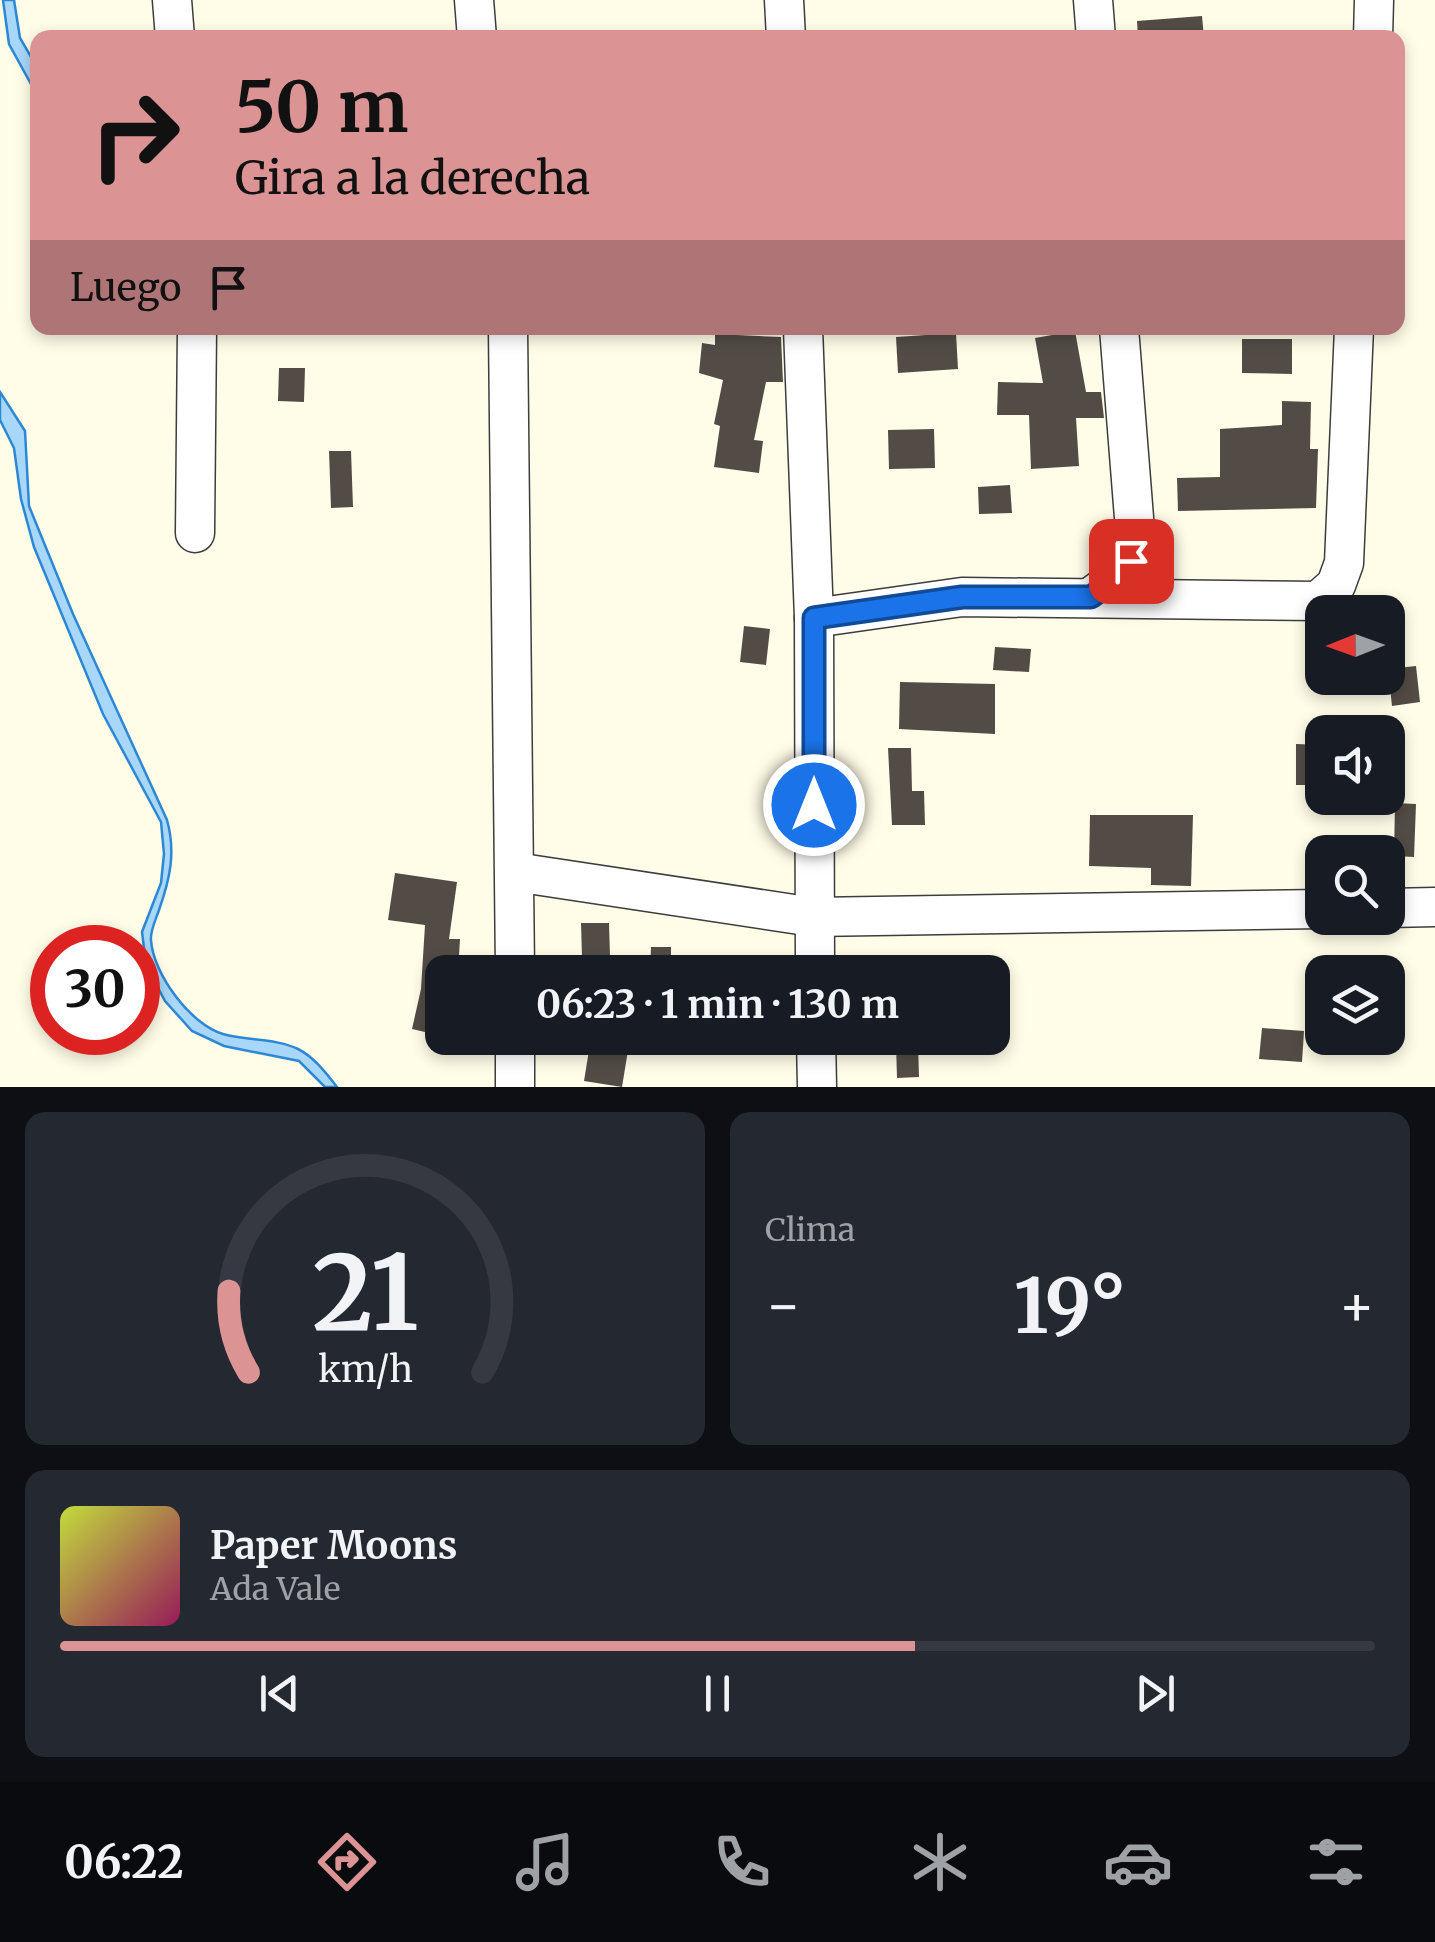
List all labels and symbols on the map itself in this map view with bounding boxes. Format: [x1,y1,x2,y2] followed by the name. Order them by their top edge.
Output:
[1089,519,1174,604] pin
[1305,595,1405,695] north arrow
[762,753,866,857] position arrow
[30,925,160,1055] speed limit sign: 30

